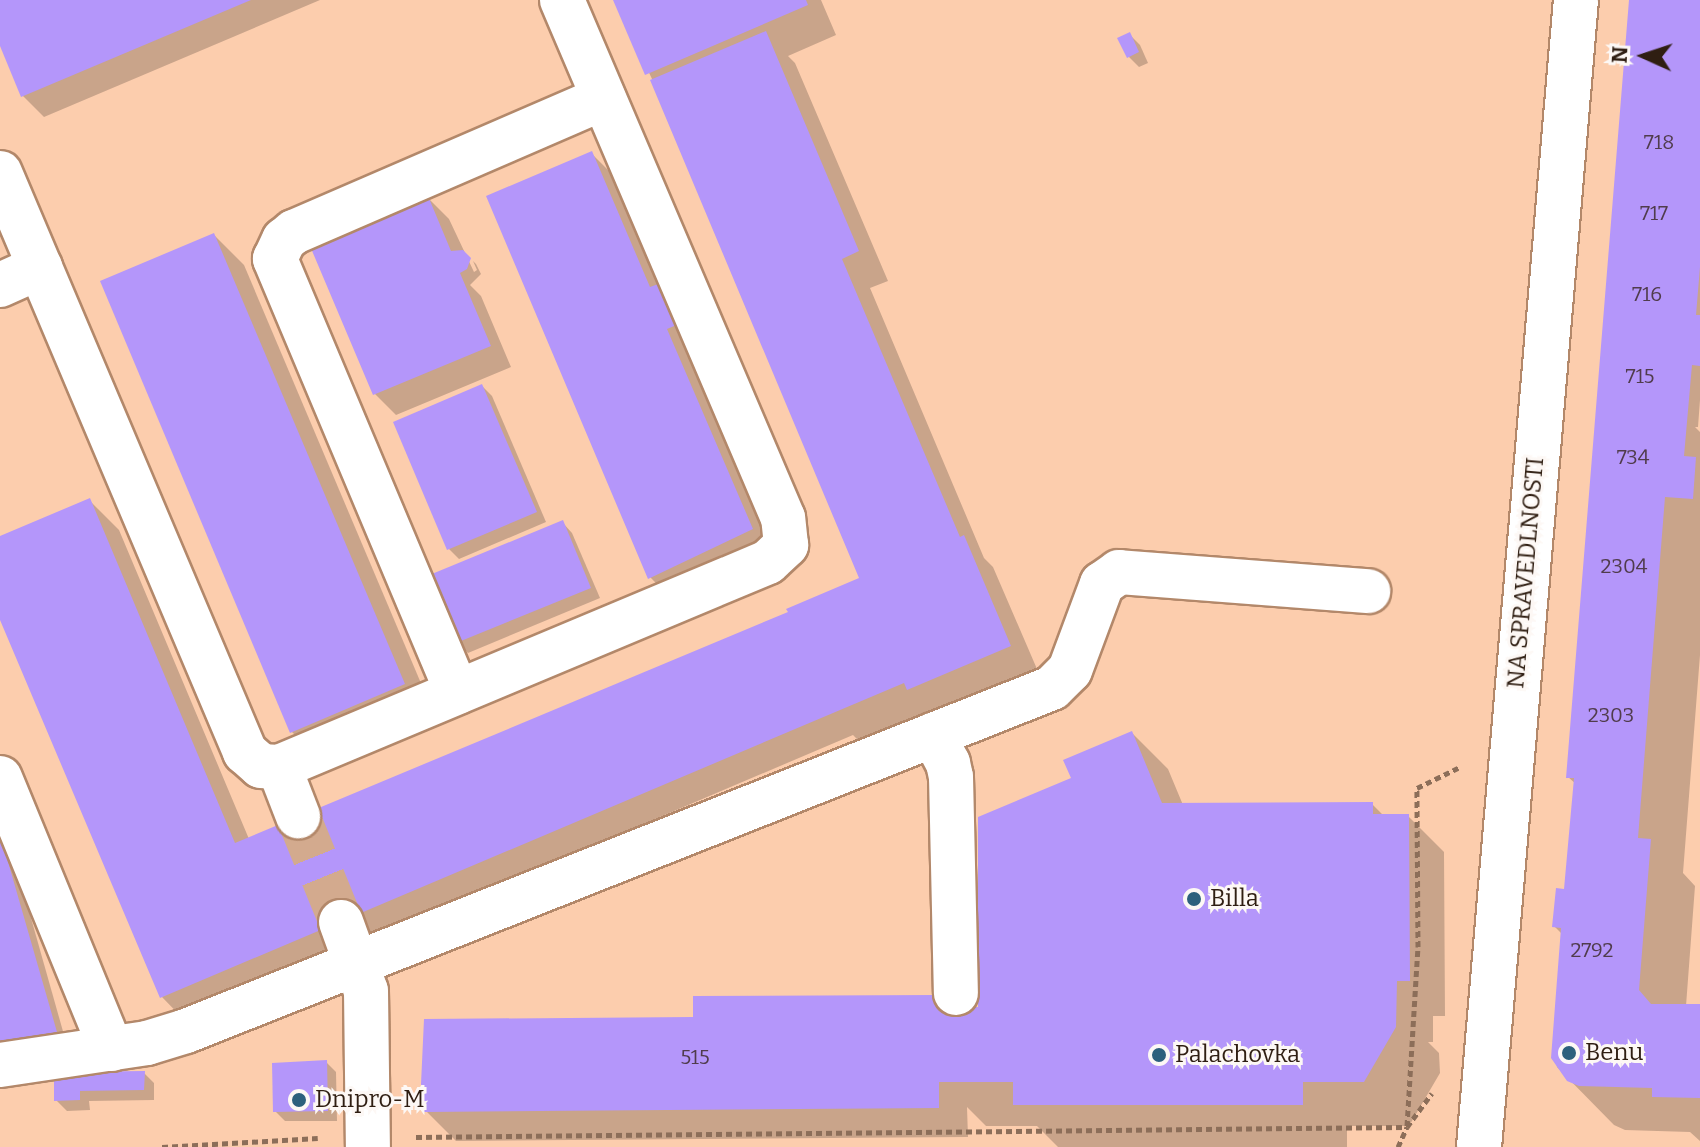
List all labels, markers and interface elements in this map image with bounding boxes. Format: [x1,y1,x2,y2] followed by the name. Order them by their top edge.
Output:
[1604,16,1684,96] north arrow
[1606,46,1633,64] text: N
[1644,130,1674,154] house number: 718
[1640,201,1668,225] house number: 717
[1632,282,1662,306] house number: 716
[1626,364,1654,388] house number: 715
[1617,445,1649,469] house number: 734
[1502,456,1550,690] street label: NA SPRAVEDLNOSTI
[1601,554,1647,578] house number: 2304
[1588,703,1634,727] house number: 2303
[1210,885,1259,913] place label: Billa
[1185,890,1203,908] marker: Billa
[1571,938,1613,962] house number: 2792
[1585,1039,1643,1067] place label: Benu
[1175,1041,1300,1069] place label: Palachovka
[1560,1044,1578,1062] marker: Benu
[680,1045,710,1069] house number: 515
[1150,1046,1168,1064] marker: Palachovka
[315,1086,425,1114] place label: Dnipro-M
[290,1091,308,1109] marker: Dnipro-M

